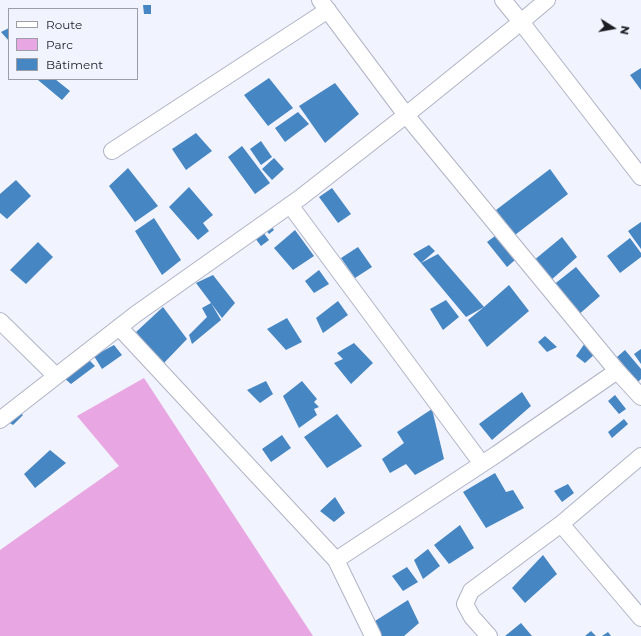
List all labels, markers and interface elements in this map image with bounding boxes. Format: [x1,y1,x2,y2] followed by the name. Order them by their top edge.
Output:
[8,8,138,80] legend
[593,8,633,48] north arrow
[46,17,82,32] text: Route
[617,25,633,36] text: N
[46,37,73,52] text: Parc
[46,57,103,72] text: Bâtiment

